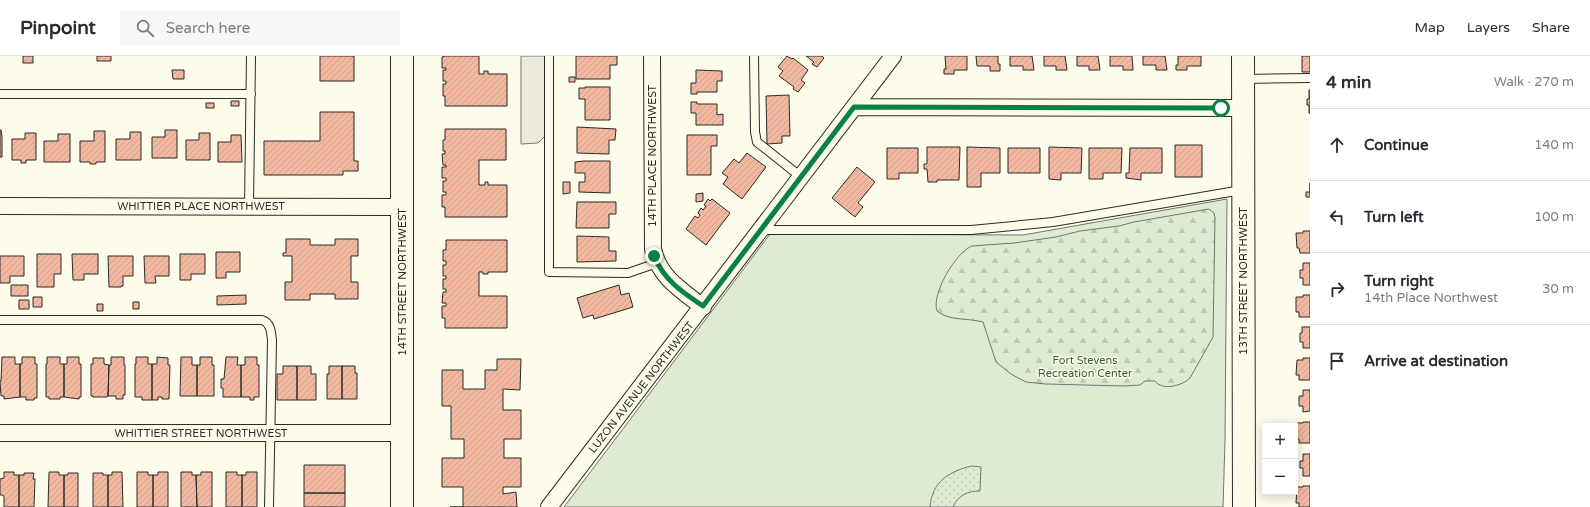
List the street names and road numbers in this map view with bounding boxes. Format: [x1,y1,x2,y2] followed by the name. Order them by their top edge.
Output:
[646,84,659,227] street label: 14TH PLACE NORTHWEST
[117,200,285,213] street label: WHITTIER PLACE NORTHWEST
[1237,207,1250,355] street label: 13TH STREET NORTHWEST
[396,208,409,356] street label: 14TH STREET NORTHWEST
[586,319,697,456] street label: LUZON AVENUE NORTHWEST
[114,427,288,440] street label: WHITTIER STREET NORTHWEST

